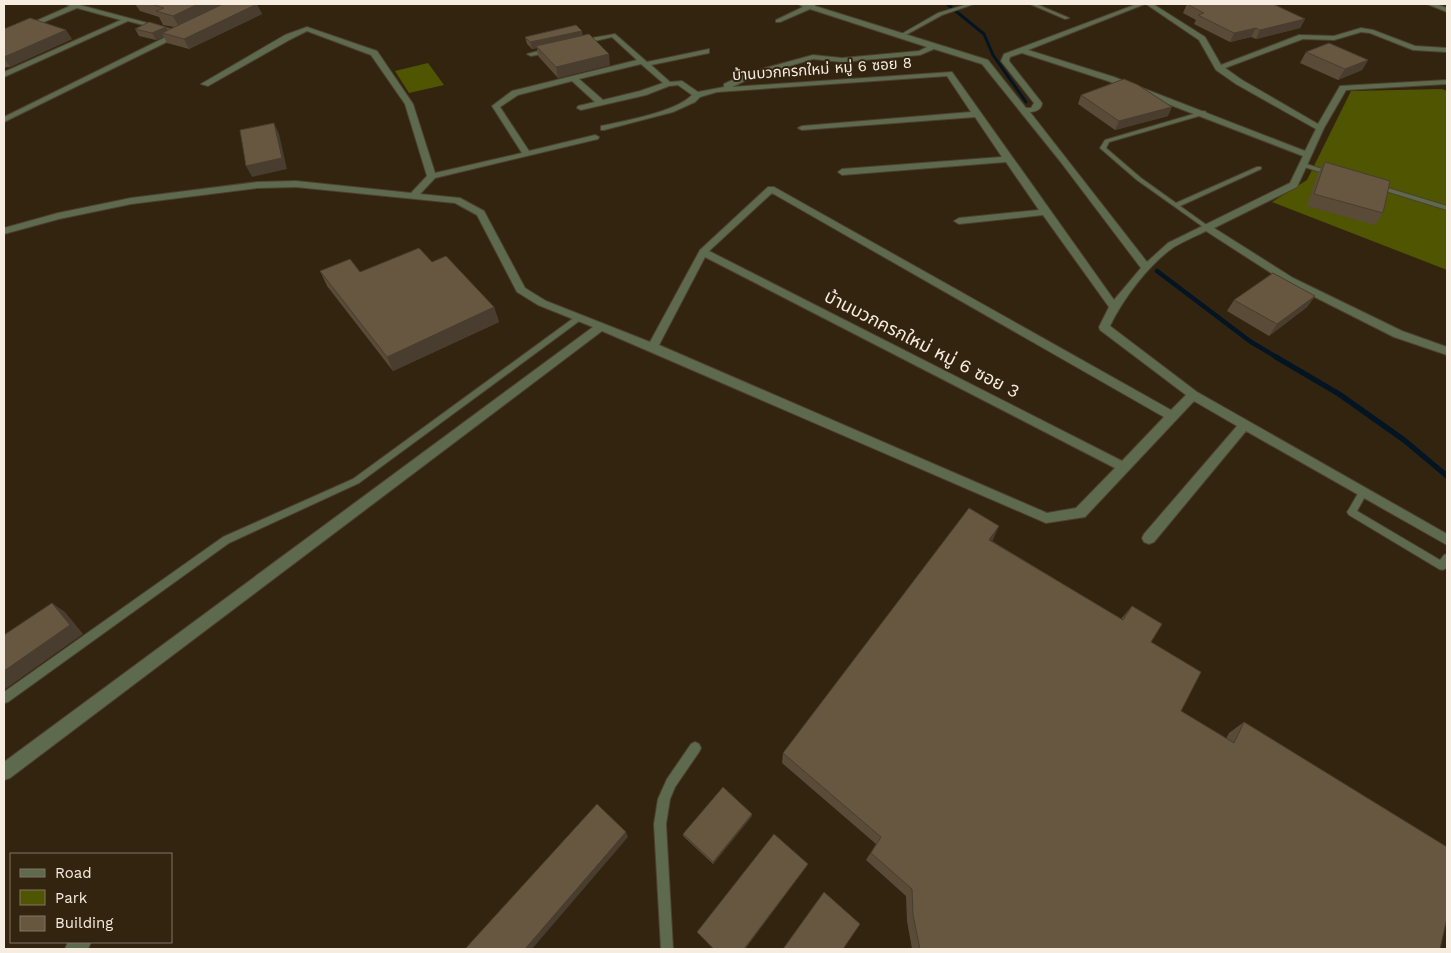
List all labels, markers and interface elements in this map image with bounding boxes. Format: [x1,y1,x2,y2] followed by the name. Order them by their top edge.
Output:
[731,54,913,84] street label: บ้านบวกครกใหม่ หมู่ 6 ซอย 8
[820,285,1023,404] street label: บ้านบวกครกใหม่ หมู่ 6 ซอย 3
[10,853,172,943] legend
[55,864,92,882] text: Road
[55,889,88,907] text: Park
[55,914,113,932] text: Building

